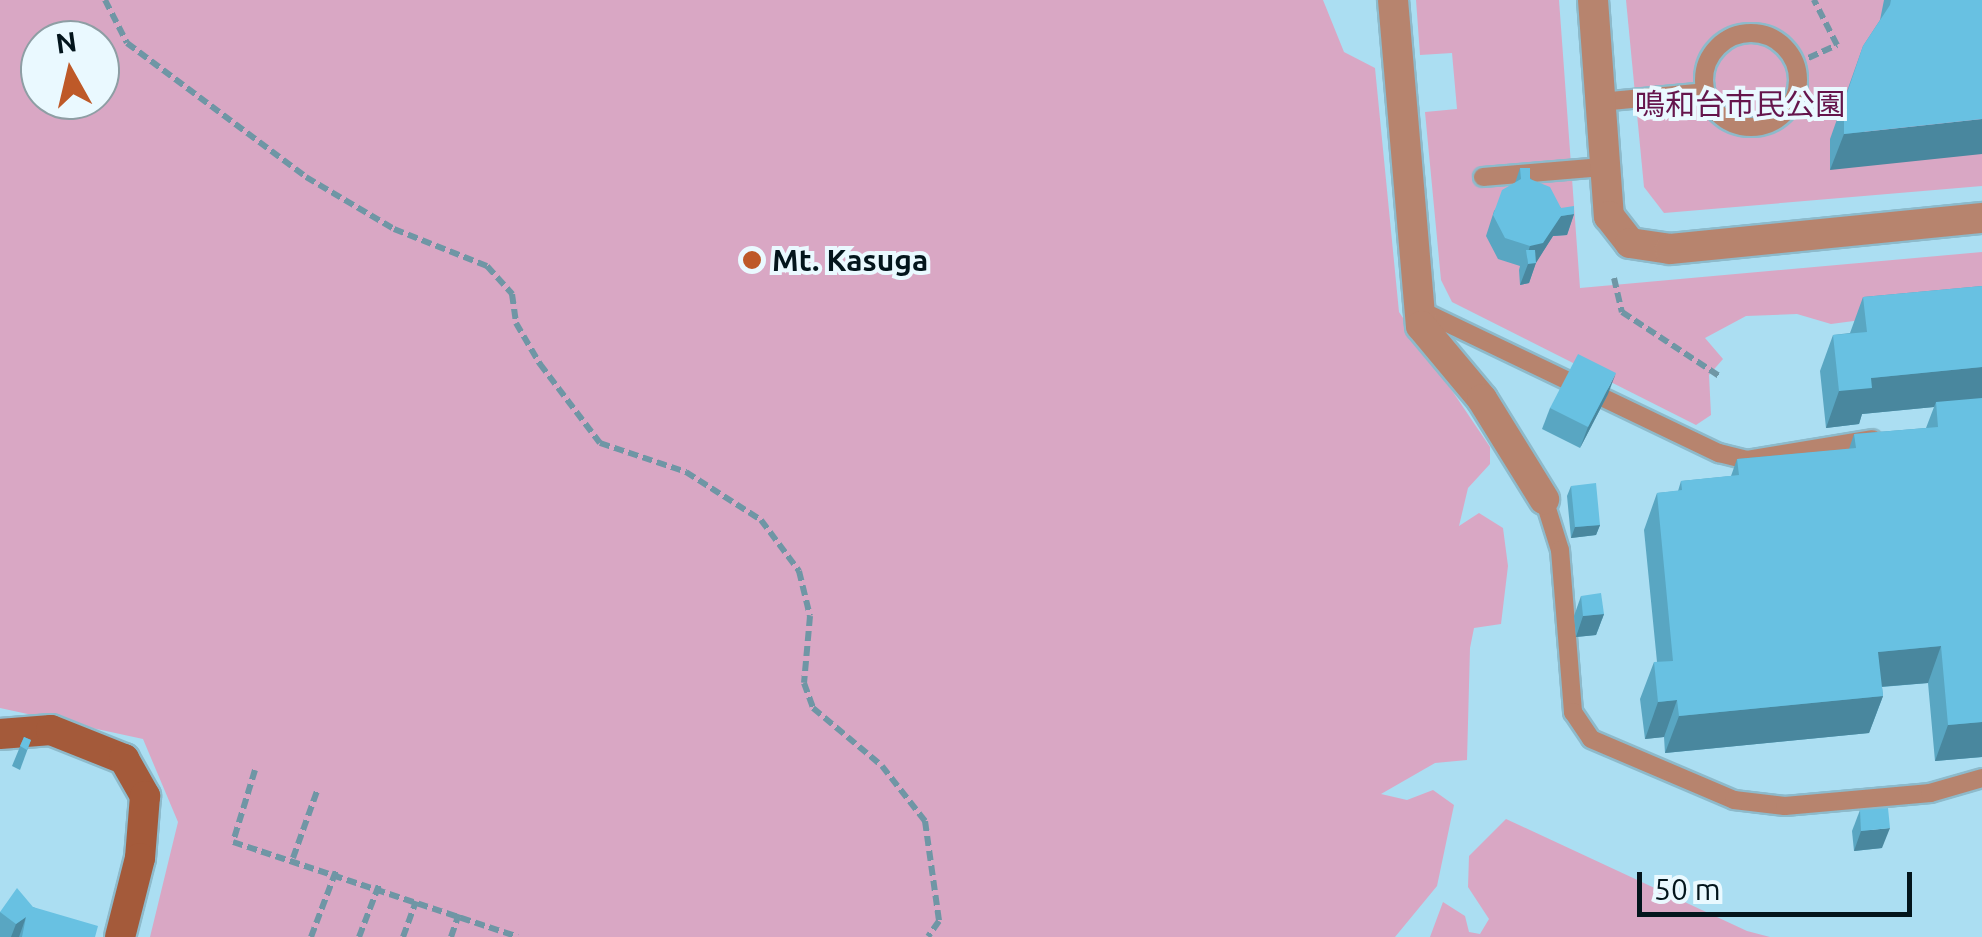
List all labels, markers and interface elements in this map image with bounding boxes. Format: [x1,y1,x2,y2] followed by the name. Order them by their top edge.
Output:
[20,20,120,120] north arrow
[54,25,79,59] text: N
[1635,86,1845,122] park label: 鳴和台市民公園
[772,242,928,278] place label: Mt. Kasuga
[741,249,763,271] marker: Mt. Kasuga
[1642,852,1917,914] scale bar
[1654,872,1721,906] text: 50 m

